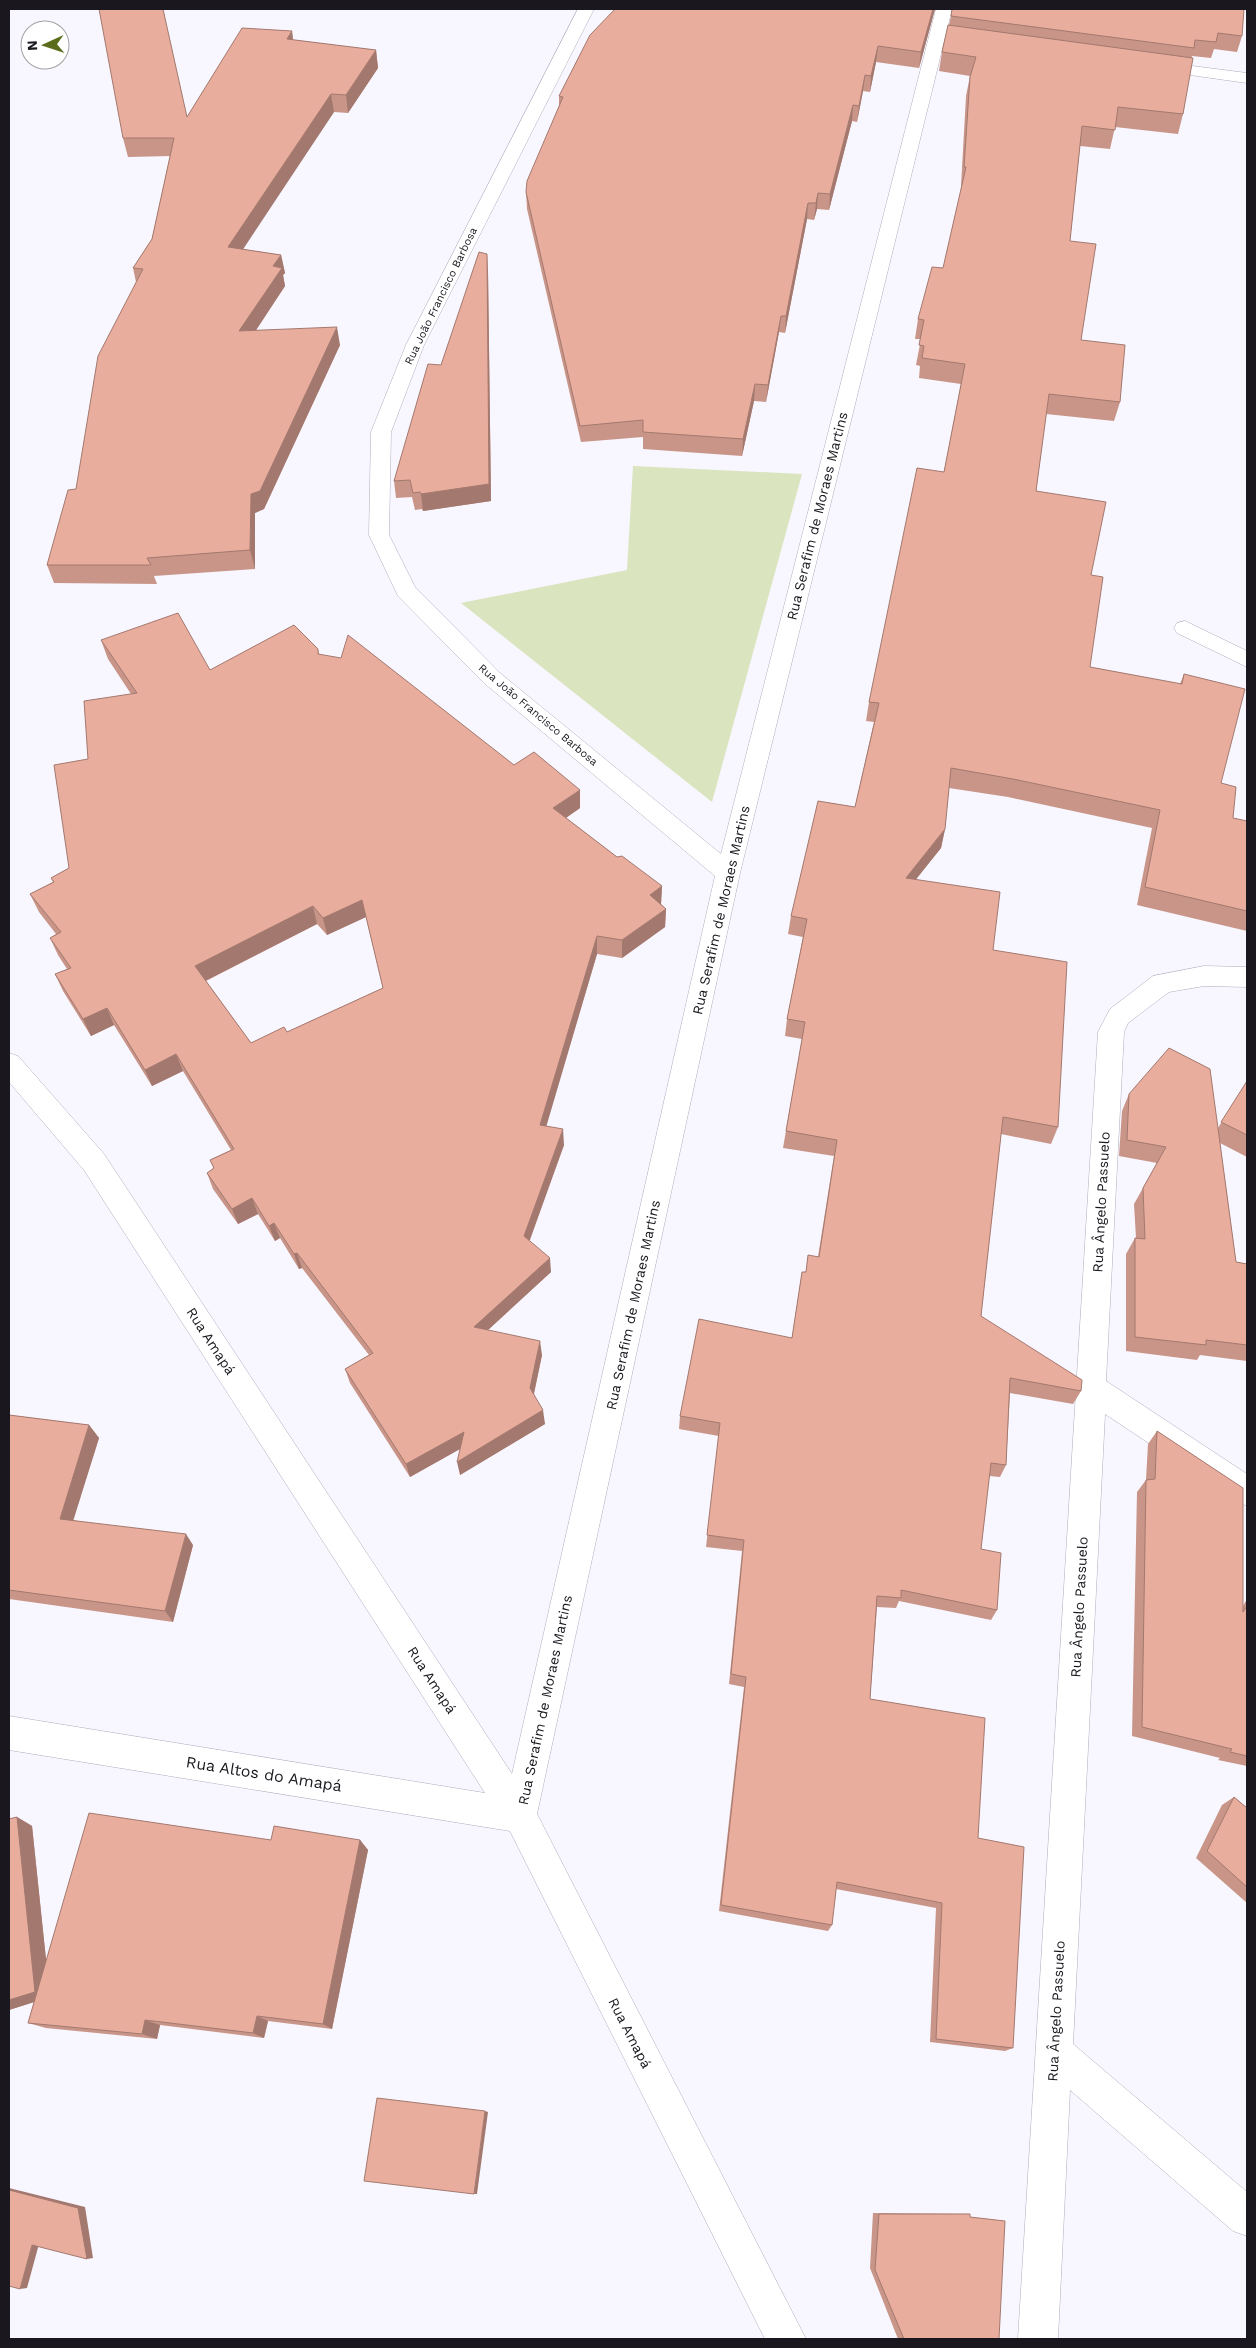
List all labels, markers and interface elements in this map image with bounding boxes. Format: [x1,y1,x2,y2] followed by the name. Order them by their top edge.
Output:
[20,20,70,70] north arrow
[24,40,40,51] text: N
[402,225,480,367] street label: Rua João Francisco Barbosa
[783,410,851,622] street label: Rua Serafim de Moraes Martins
[476,661,600,769] street label: Rua João Francisco Barbosa
[689,804,753,1016] street label: Rua Serafim de Moraes Martins
[1089,1131,1113,1273] street label: Rua Ângelo Passuelo
[603,1199,663,1411] street label: Rua Serafim de Moraes Martins
[183,1304,239,1378] street label: Rua Amapá
[1067,1536,1091,1678] street label: Rua Ângelo Passuelo
[515,1594,575,1806] street label: Rua Serafim de Moraes Martins
[404,1643,460,1717] street label: Rua Amapá
[185,1752,343,1796] street label: Rua Altos do Amapá
[1044,1940,1068,2082] street label: Rua Ângelo Passuelo
[605,1995,655,2071] street label: Rua Amapá

